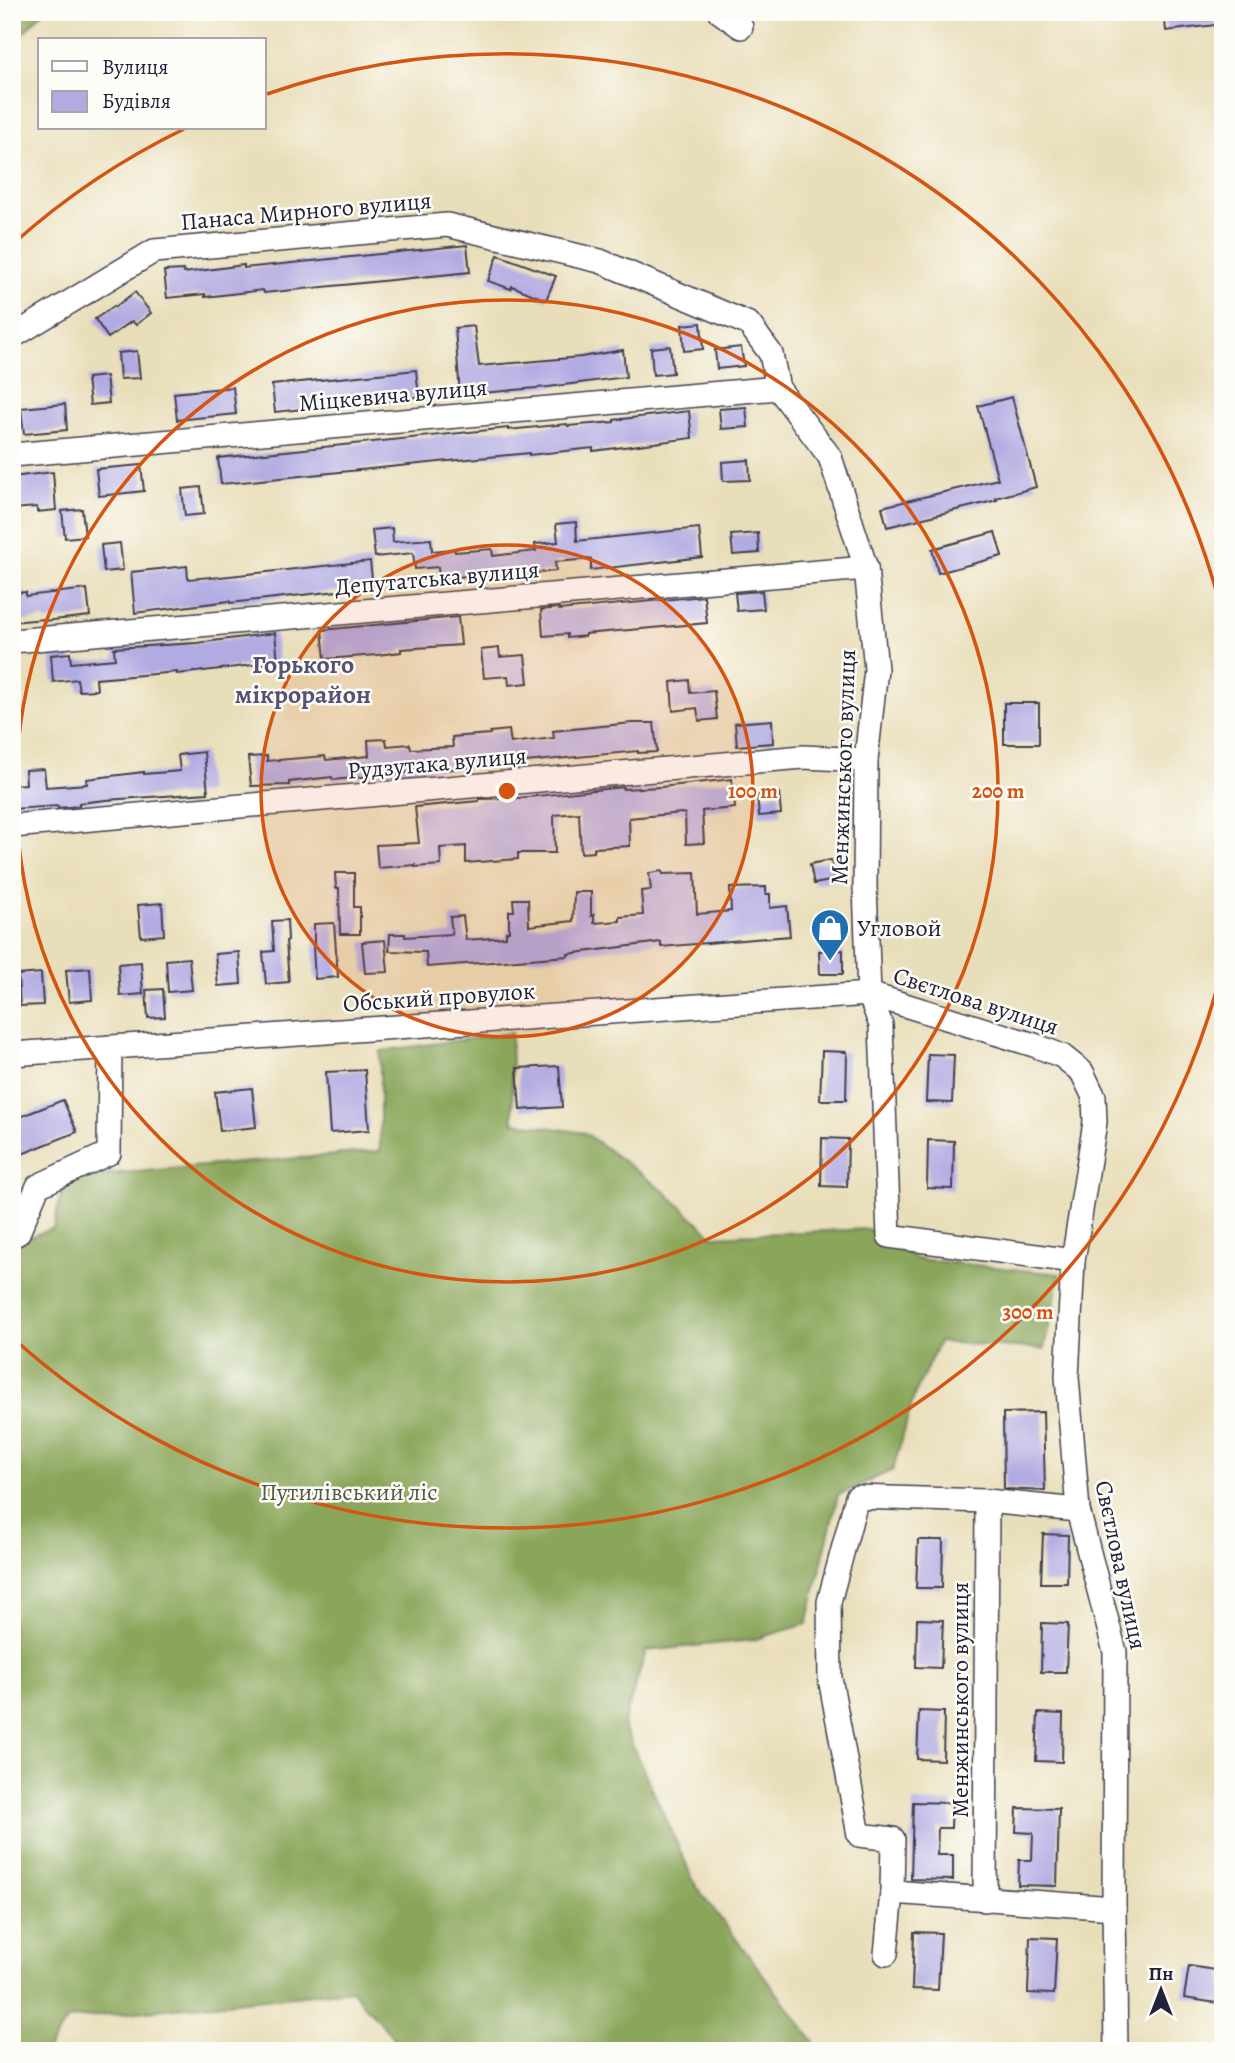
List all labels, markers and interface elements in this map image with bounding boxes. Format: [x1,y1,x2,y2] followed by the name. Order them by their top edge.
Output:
[38,38,266,130] legend
[102,53,168,81] text: Вулиця
[102,87,171,115] text: Будівля
[179,184,433,238] street label: Панаса Мирного вулиця
[297,371,489,419] street label: Міцкевича вулиця
[333,553,541,603] street label: Депутатська вулиця
[235,647,371,712] district label: Горького мікрорайон
[823,649,863,885] street label: Менжинського вулиця
[346,739,528,787] street label: Рудзутака вулиця
[728,777,778,805] text: 100 m
[972,777,1025,805] text: 200 m
[495,779,519,803] centre of rings
[809,907,851,962] shop icon: Угловой
[857,912,942,944] place label: Угловой
[889,959,1063,1043] street label: Свєтлова вулиця
[342,974,536,1020] street label: Обський провулок
[1002,1298,1054,1326] text: 300 m
[260,1476,438,1508] park label: Путилівський ліс
[1087,1478,1155,1652] street label: Свєтлова вулиця
[944,1582,976,1818] street label: Менжинського вулиця
[1126,1954,1196,2024] north arrow
[1149,1961,1173,1987] text: Пн

